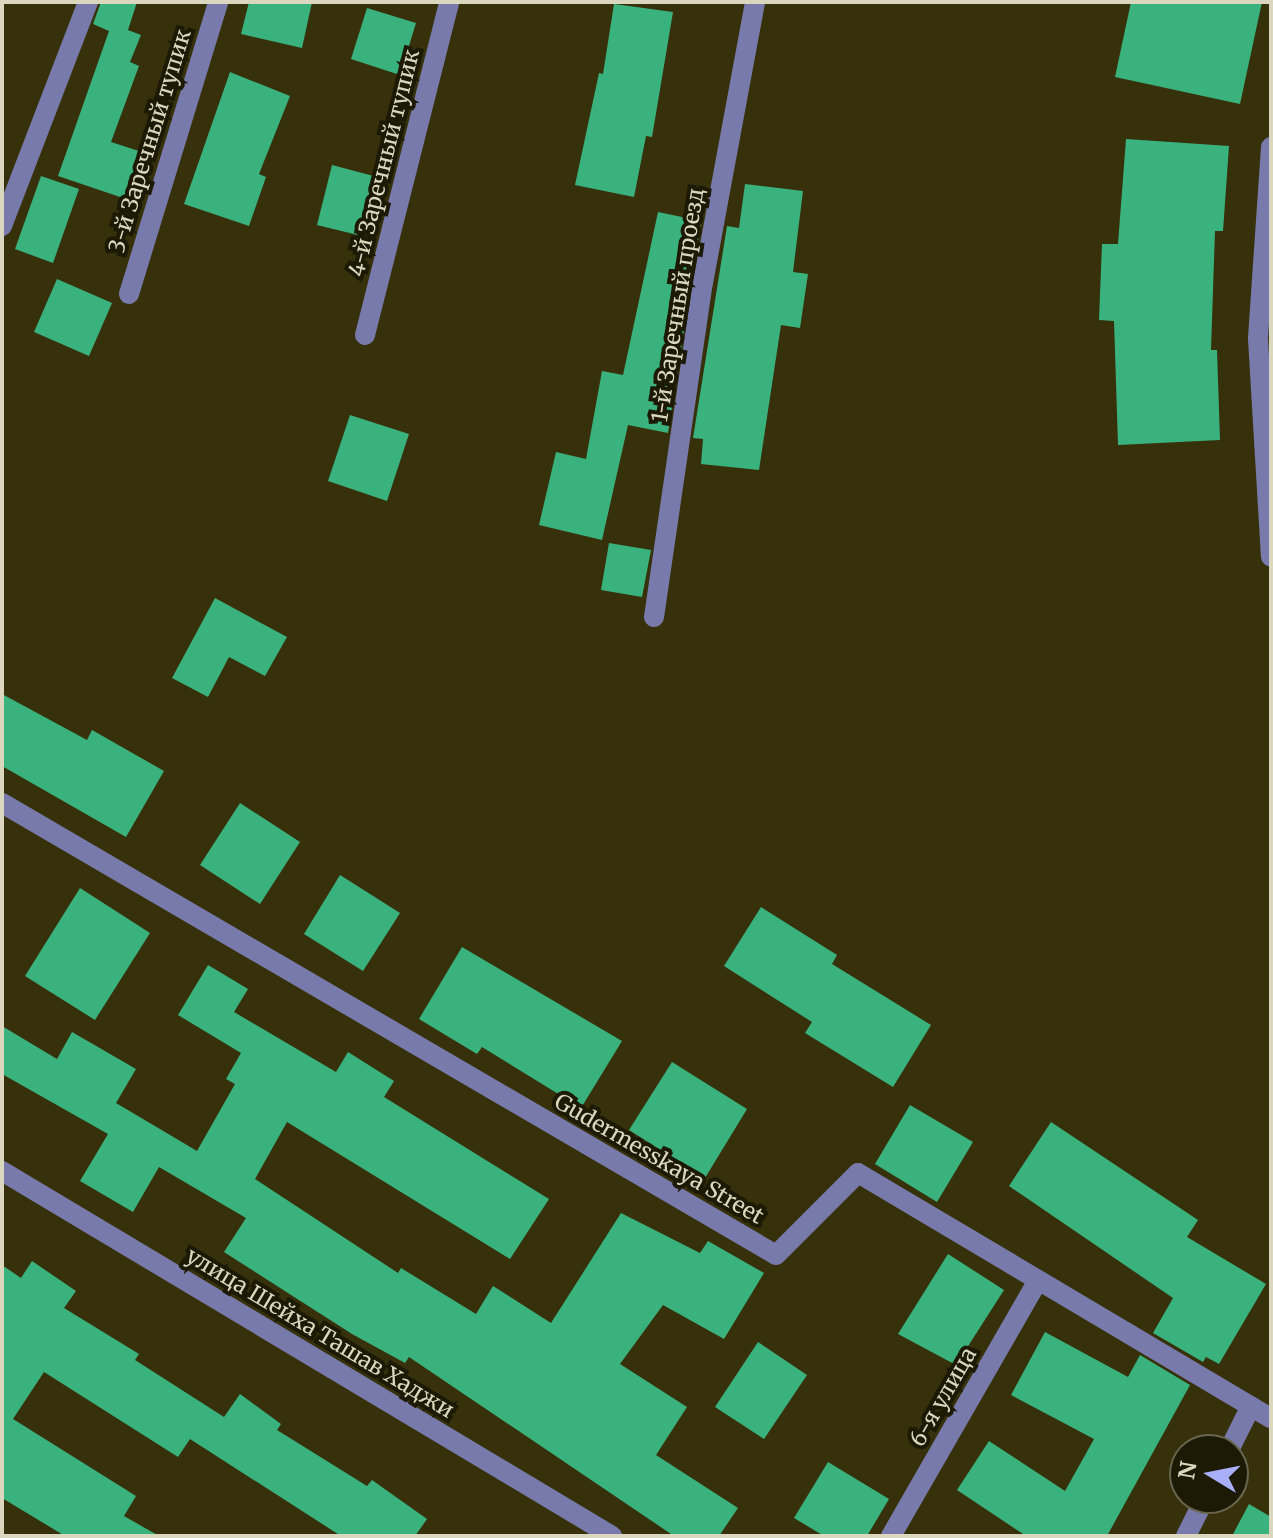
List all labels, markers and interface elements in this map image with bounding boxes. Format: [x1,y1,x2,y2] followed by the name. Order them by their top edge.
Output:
[103,26,197,256] street label: 3-й Заречный тупик
[343,47,425,279] street label: 4-й Заречный тупик
[646,186,710,424] street label: 1-й Заречный проезд
[550,1088,768,1230] street label: Gudermesskaya Street
[181,1242,459,1424] street label: улица Шейха Ташав Хаджи
[904,1343,982,1451] street label: 6-я улица
[1169,1434,1249,1514] north arrow
[1172,1459,1203,1481] text: N

